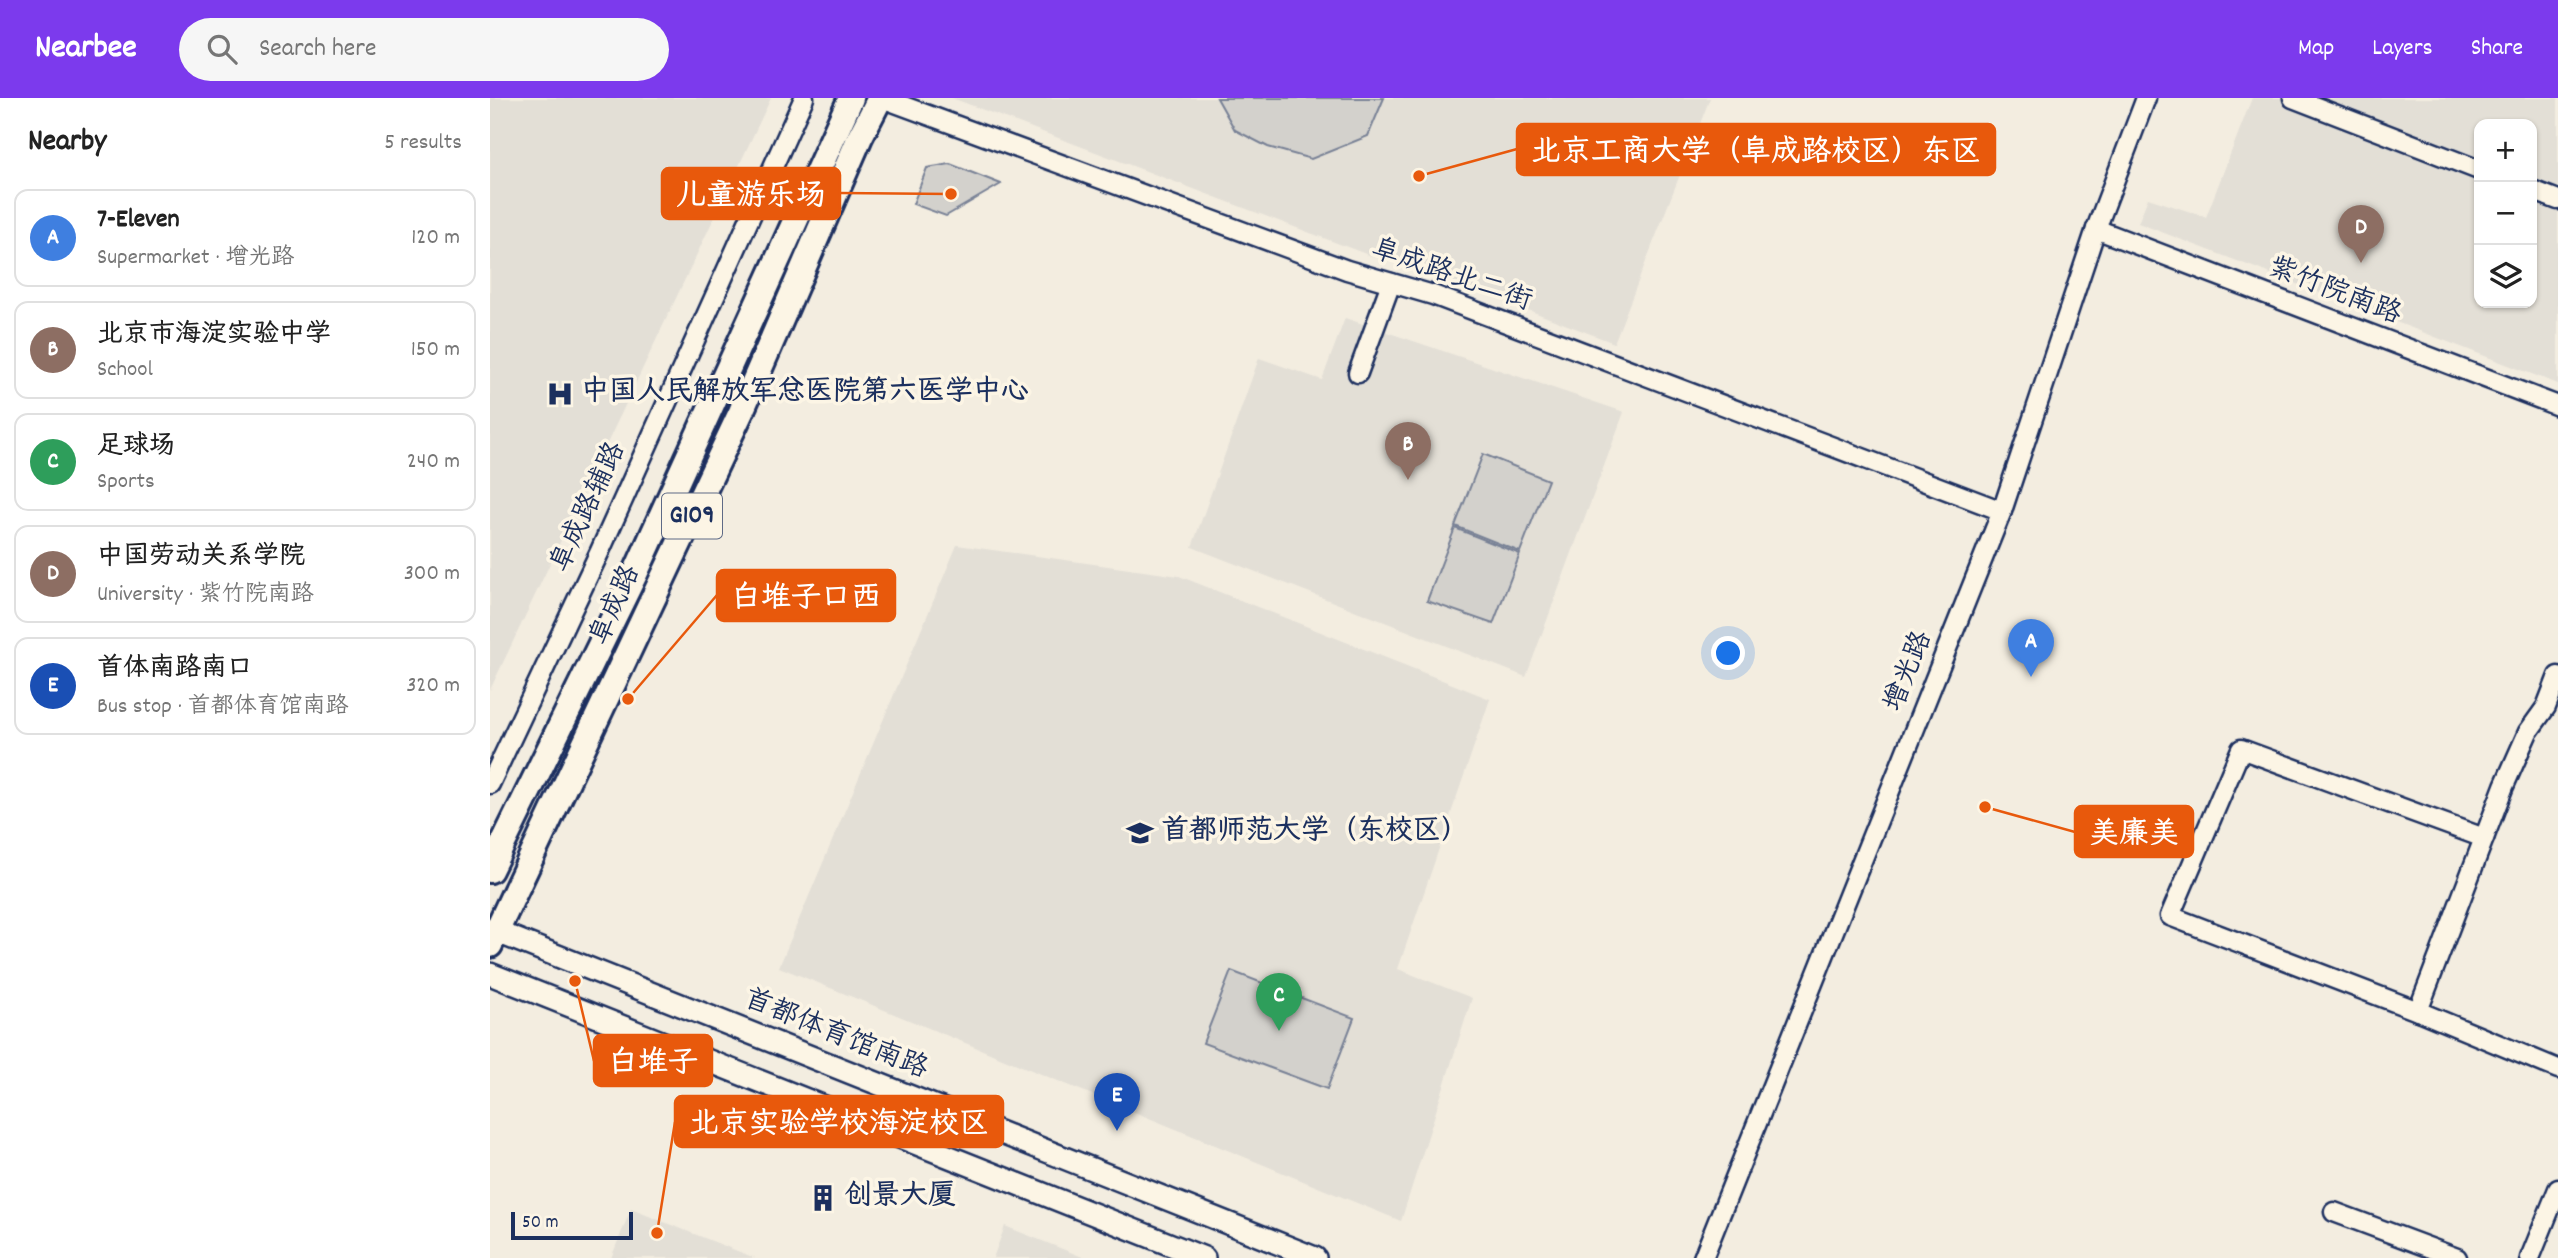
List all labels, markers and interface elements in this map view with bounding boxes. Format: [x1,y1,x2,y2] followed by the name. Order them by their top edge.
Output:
[179,18,669,81] search box
[35,26,137,73] text: Nearbee
[203,30,241,68] icon: search
[259,31,376,68] text: Search here
[2298,32,2334,66] text: Map
[2372,32,2433,66] text: Layers
[2471,32,2523,66] text: Share
[2474,119,2537,308] map controls
[2474,119,2537,182] button: +
[28,122,106,165] text: Nearby
[1517,124,1995,175] callout: 北京工商大学（阜成路校区）东区
[384,127,462,160] text: 5 results
[1531,133,1981,176] text: 北京工商大学（阜成路校区）东区
[662,168,840,219] callout: 儿童游乐场
[676,177,826,220] text: 儿童游乐场
[2474,182,2537,245] button: −
[97,202,180,239] text: 7-Eleven
[2338,205,2384,263] pin: D
[47,222,59,255] text: A
[411,222,460,255] text: 120 m
[1365,231,1537,323] street label: 阜成路北二街
[97,242,294,275] text: Supermarket · 增光路
[2474,245,2537,308] button: layers
[2261,249,2407,337] street label: 紫竹院南路
[97,317,331,354] text: 北京市海淀实验中学
[48,334,58,367] text: B
[411,334,460,367] text: 150 m
[97,354,153,387] text: School
[581,374,1029,414] place label: 中国人民解放军总医院第六医学中心
[545,379,575,409] hospital icon: 中国人民解放军总医院第六医学中心
[1385,422,1431,480] pin: B
[97,429,175,466] text: 足球场
[542,436,638,580] street label: 阜成路辅路
[47,446,59,479] text: C
[407,446,460,479] text: 240 m
[97,466,155,499] text: Sports
[662,494,722,538] road number: G109
[97,539,305,576] text: 中国劳动关系学院
[47,558,59,591] text: D
[404,558,460,591] text: 300 m
[582,559,652,653] street label: 阜成路
[717,570,895,621] callout: 白堆子口西
[97,579,314,612] text: University · 紫竹院南路
[731,579,881,622] text: 白堆子口西
[2008,619,2054,677] pin: A
[1876,626,1944,718] street label: 增光路
[1711,636,1745,670] your location
[97,651,253,688] text: 首体南路南口
[48,670,58,703] text: E
[406,670,460,703] text: 320 m
[97,691,349,724] text: Bus stop · 首都体育馆南路
[2075,806,2193,857] callout: 美廉美
[1161,813,1469,853] place label: 首都师范大学（东校区）
[2089,815,2179,858] text: 美廉美
[1125,818,1155,848] school or university icon: 首都师范大学（东校区）
[1256,973,1302,1031] pin: C
[737,981,933,1091] street label: 首都体育馆南路
[594,1035,712,1086] callout: 白堆子
[608,1044,698,1087] text: 白堆子
[1094,1073,1140,1131] pin: E
[675,1096,1003,1147] callout: 北京实验学校海淀校区
[689,1105,989,1148] text: 北京实验学校海淀校区
[844,1178,956,1218] place label: 创景大厦
[808,1183,838,1213] building icon: 创景大厦
[511,1209,634,1241] scale bar
[522,1210,559,1237] text: 50 m

